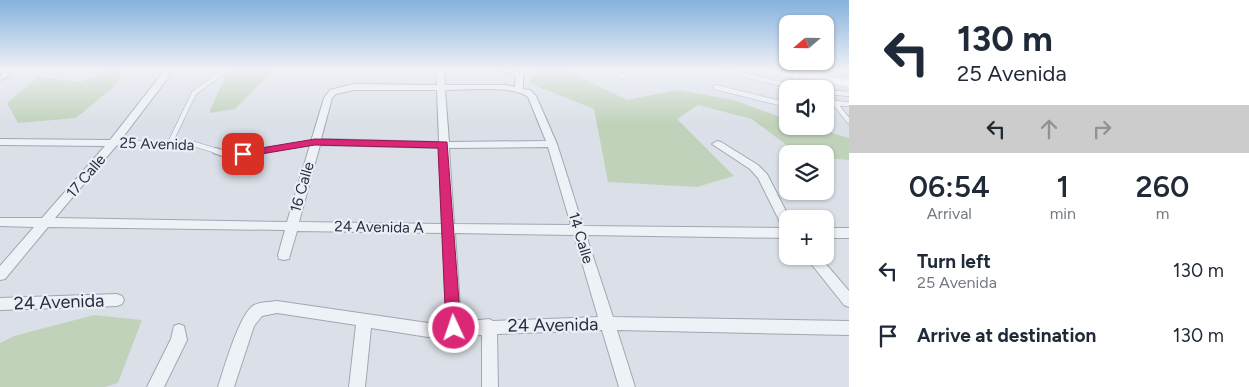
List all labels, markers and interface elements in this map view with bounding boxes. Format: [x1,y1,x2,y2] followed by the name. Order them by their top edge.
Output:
[779,15,834,70] north arrow
[779,15,834,265] map controls
[957,18,1053,60] text: 130 m
[874,20,939,85] icon: left
[957,60,1067,87] text: 25 Avenida
[779,80,834,135] button: sound
[982,115,1010,143] icon: left
[1035,115,1063,143] icon: ahead
[1088,115,1116,143] icon: right
[222,133,264,175] pin
[119,134,195,154] street label: 25 Avenida
[229,140,257,168] icon: arrive
[779,145,834,200] button: layers
[63,151,109,201] street label: 17 Calle
[286,160,318,214] street label: 16 Calle
[909,168,990,205] text: 06:54
[1056,168,1069,205] text: 1
[1136,168,1189,205] text: 260
[927,204,972,223] text: Arrival
[1050,204,1076,223] text: min
[1156,204,1169,223] text: m
[565,210,597,266] street label: 14 Calle
[779,210,834,265] button: +
[334,217,424,237] street label: 24 Avenida A
[917,250,991,273] text: Turn left
[874,257,902,285] icon: left
[1173,259,1224,282] text: 130 m
[917,273,997,292] text: 25 Avenida
[13,289,105,315] street label: 24 Avenida
[427,301,479,353] position arrow
[508,313,598,337] street label: 24 Avenida
[874,322,902,350] icon: arrive
[917,324,1096,347] text: Arrive at destination
[1173,324,1224,347] text: 130 m

